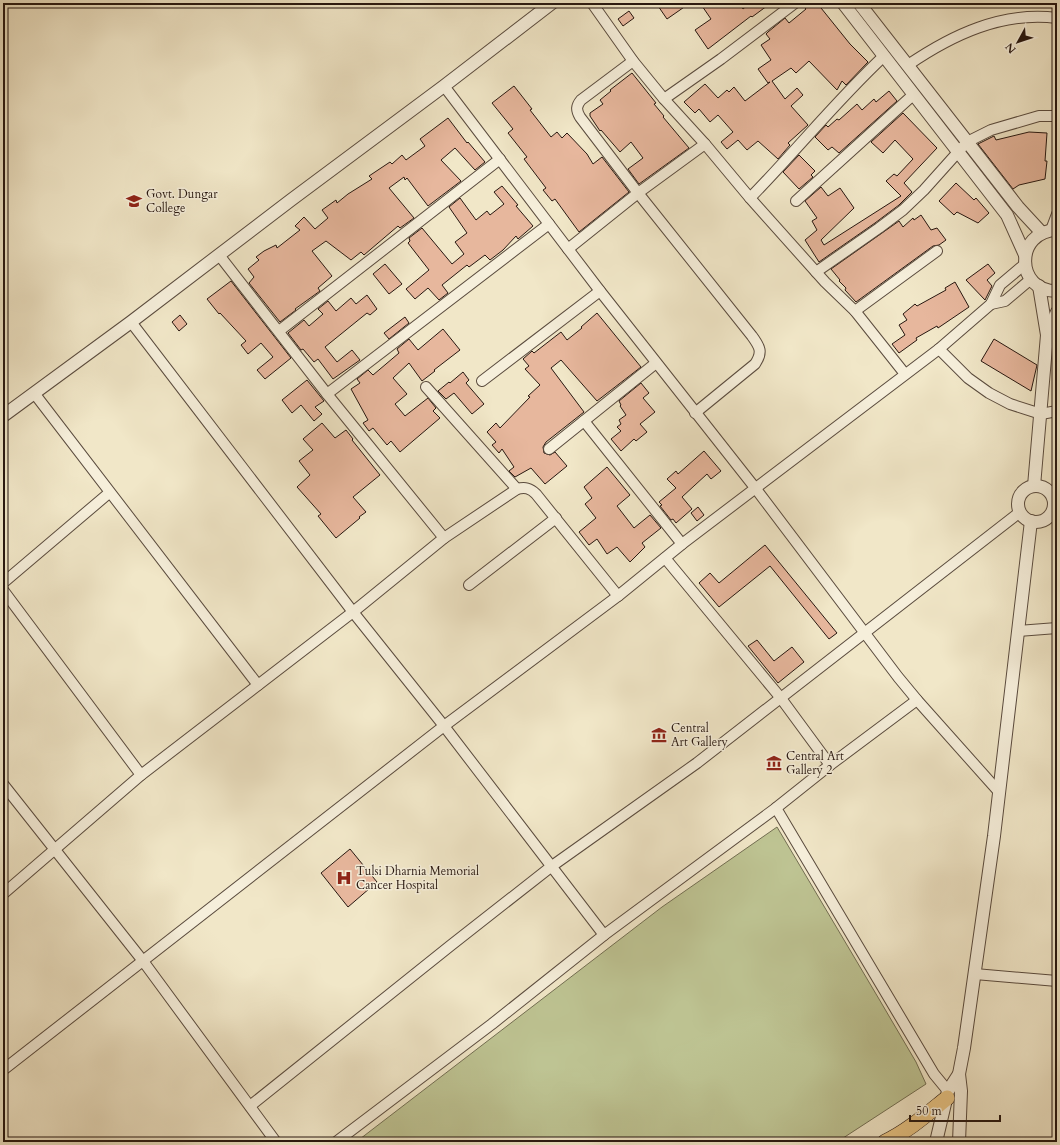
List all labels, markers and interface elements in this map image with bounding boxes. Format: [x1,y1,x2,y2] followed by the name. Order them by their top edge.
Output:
[998,22,1038,62] north arrow
[1002,39,1020,57] text: N
[146,186,218,216] place label: Govt. Dungar College
[125,192,143,210] school or university icon: Govt. Dungar College
[671,720,729,750] place label: Central Art Gallery
[650,726,668,744] museum icon: Central Art Gallery
[786,748,844,778] place label: Central Art Gallery 2
[765,754,783,772] museum icon: Central Art Gallery 2
[356,863,479,893] place label: Tulsi Dharnia Memorial Cancer Hospital
[335,869,353,887] hospital icon: Tulsi Dharnia Memorial Cancer Hospital
[910,1097,1000,1123] scale bar
[916,1103,943,1119] text: 50 m

